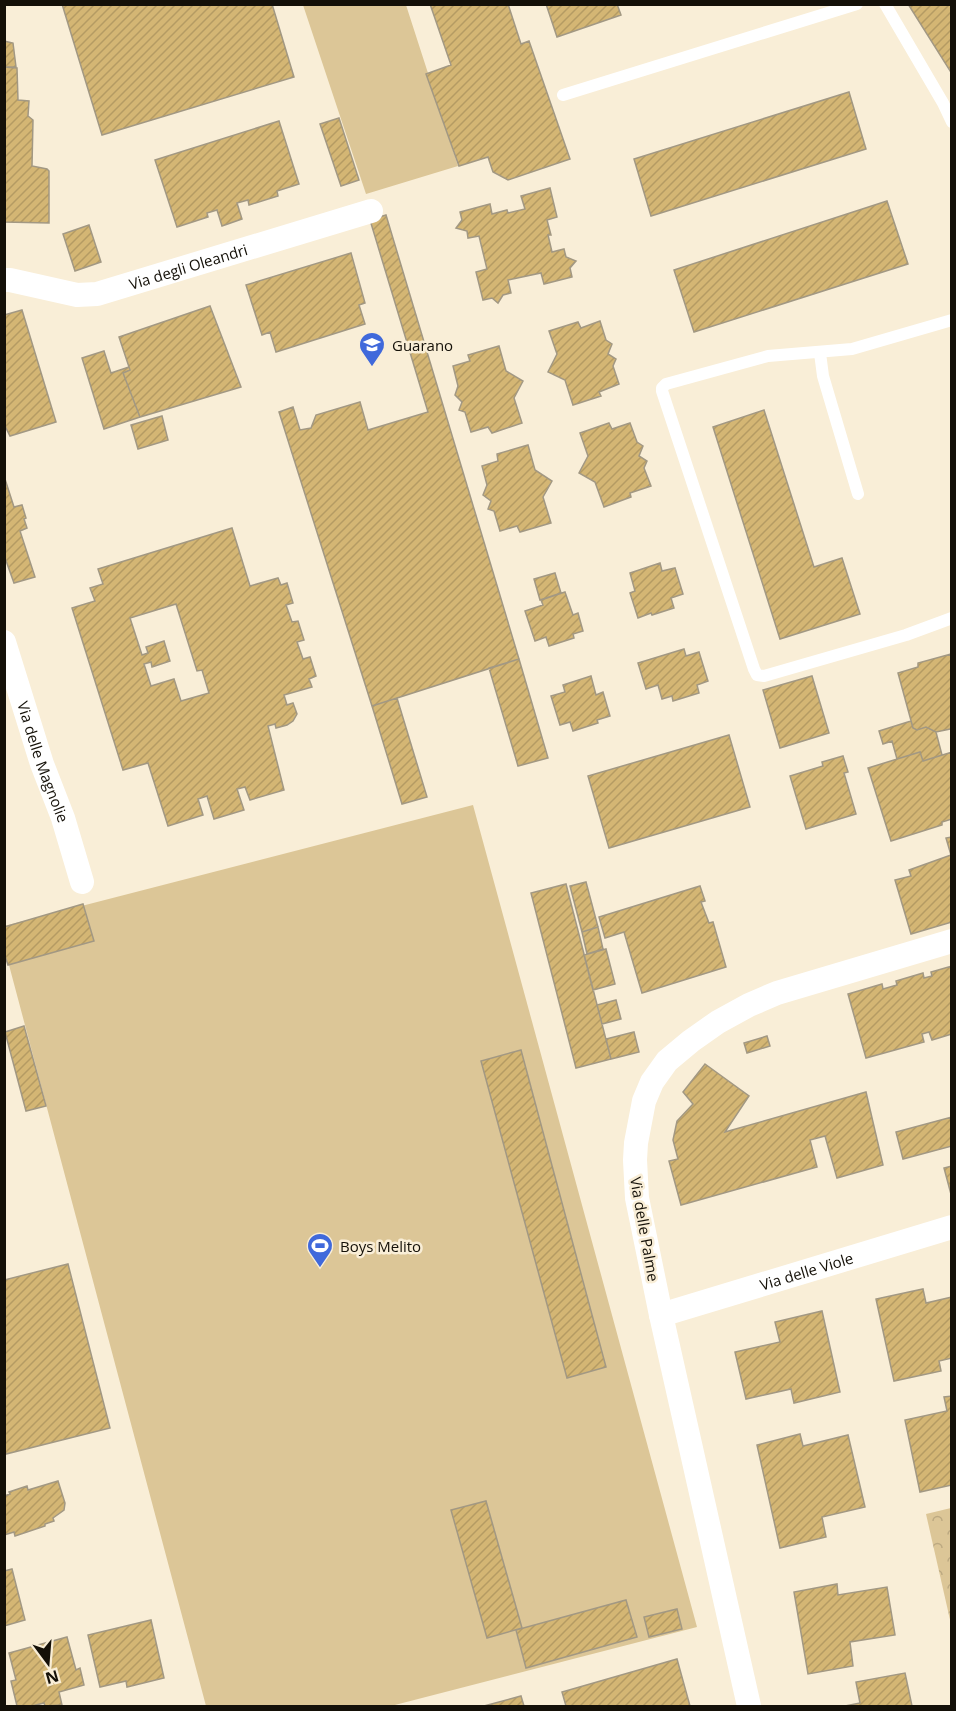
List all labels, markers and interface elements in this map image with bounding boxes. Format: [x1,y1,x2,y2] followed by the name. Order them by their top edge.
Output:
[127,239,250,294] street label: Via degli Oleandri
[357,330,387,368] school or university icon: Guarano
[392,335,453,355] place label: Guarano
[13,699,74,825] street label: Via delle Magnolie
[626,1175,664,1283] street label: Via delle Palme
[305,1231,335,1269] sports icon: Boys Melito
[340,1236,421,1256] place label: Boys Melito
[757,1247,856,1295] street label: Via delle Viole
[18,1633,78,1693] north arrow
[43,1665,61,1690] text: N

